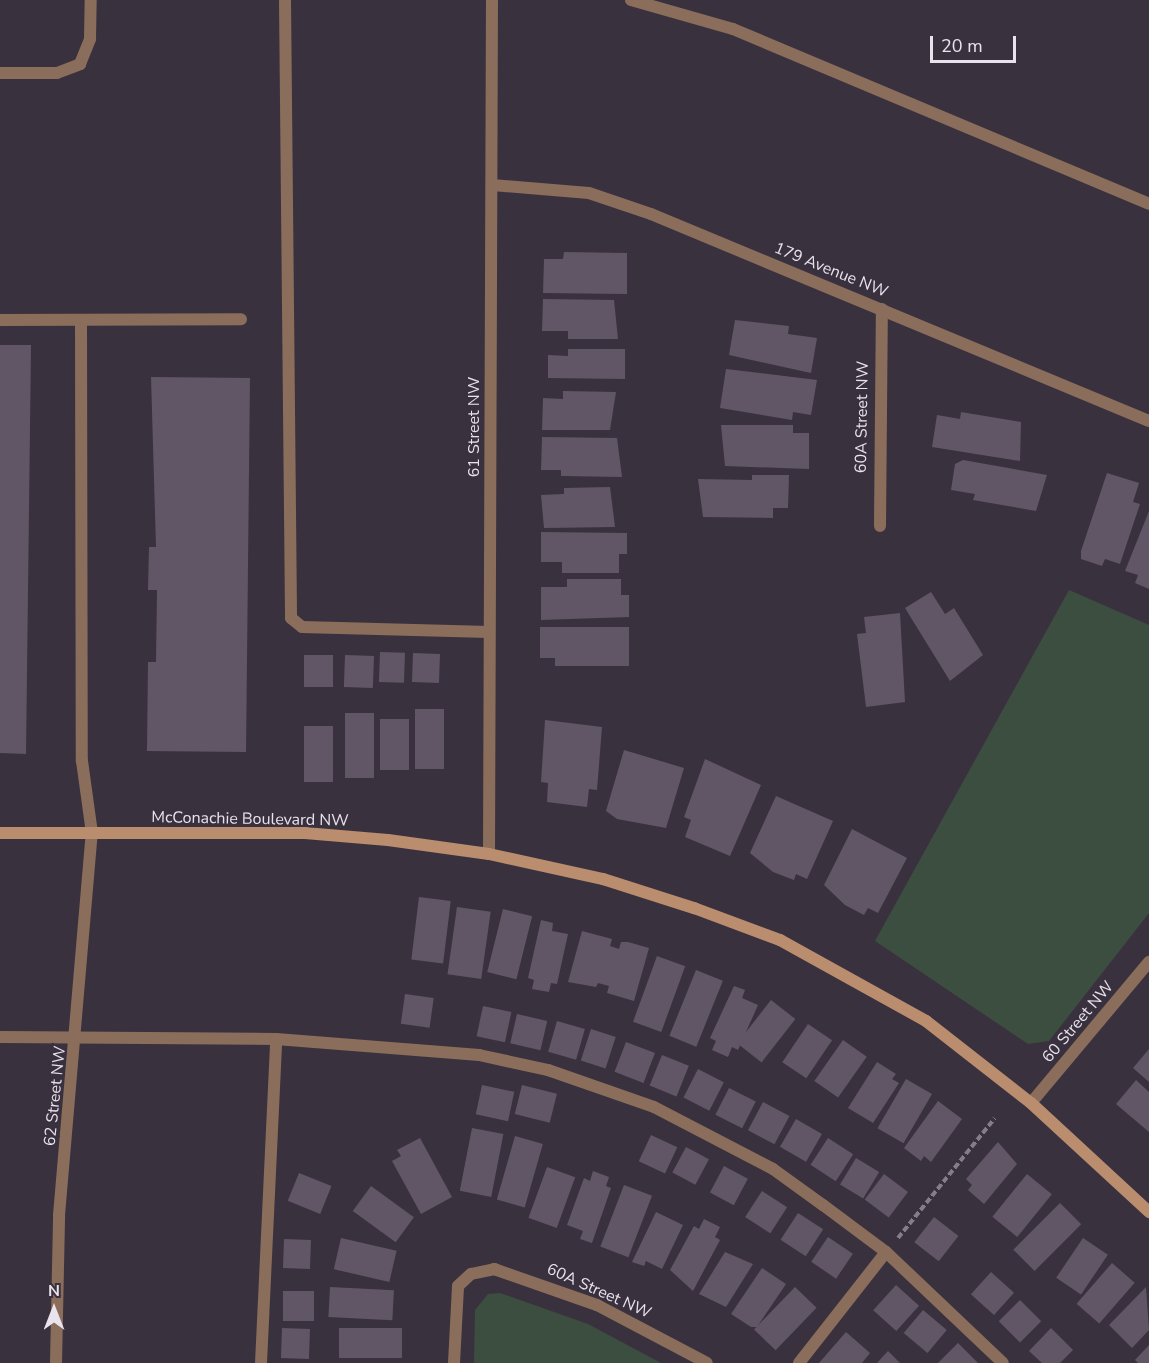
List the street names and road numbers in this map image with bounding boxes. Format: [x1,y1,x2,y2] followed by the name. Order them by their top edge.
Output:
[771,238,891,302] street label: 179 Avenue NW
[851,361,873,473] street label: 60A Street NW
[464,377,484,477] street label: 61 Street NW
[151,808,349,830] street label: McConachie Boulevard NW
[1038,977,1118,1067] street label: 60 Street NW
[40,1045,70,1147] street label: 62 Street NW
[544,1259,654,1323] street label: 60A Street NW

